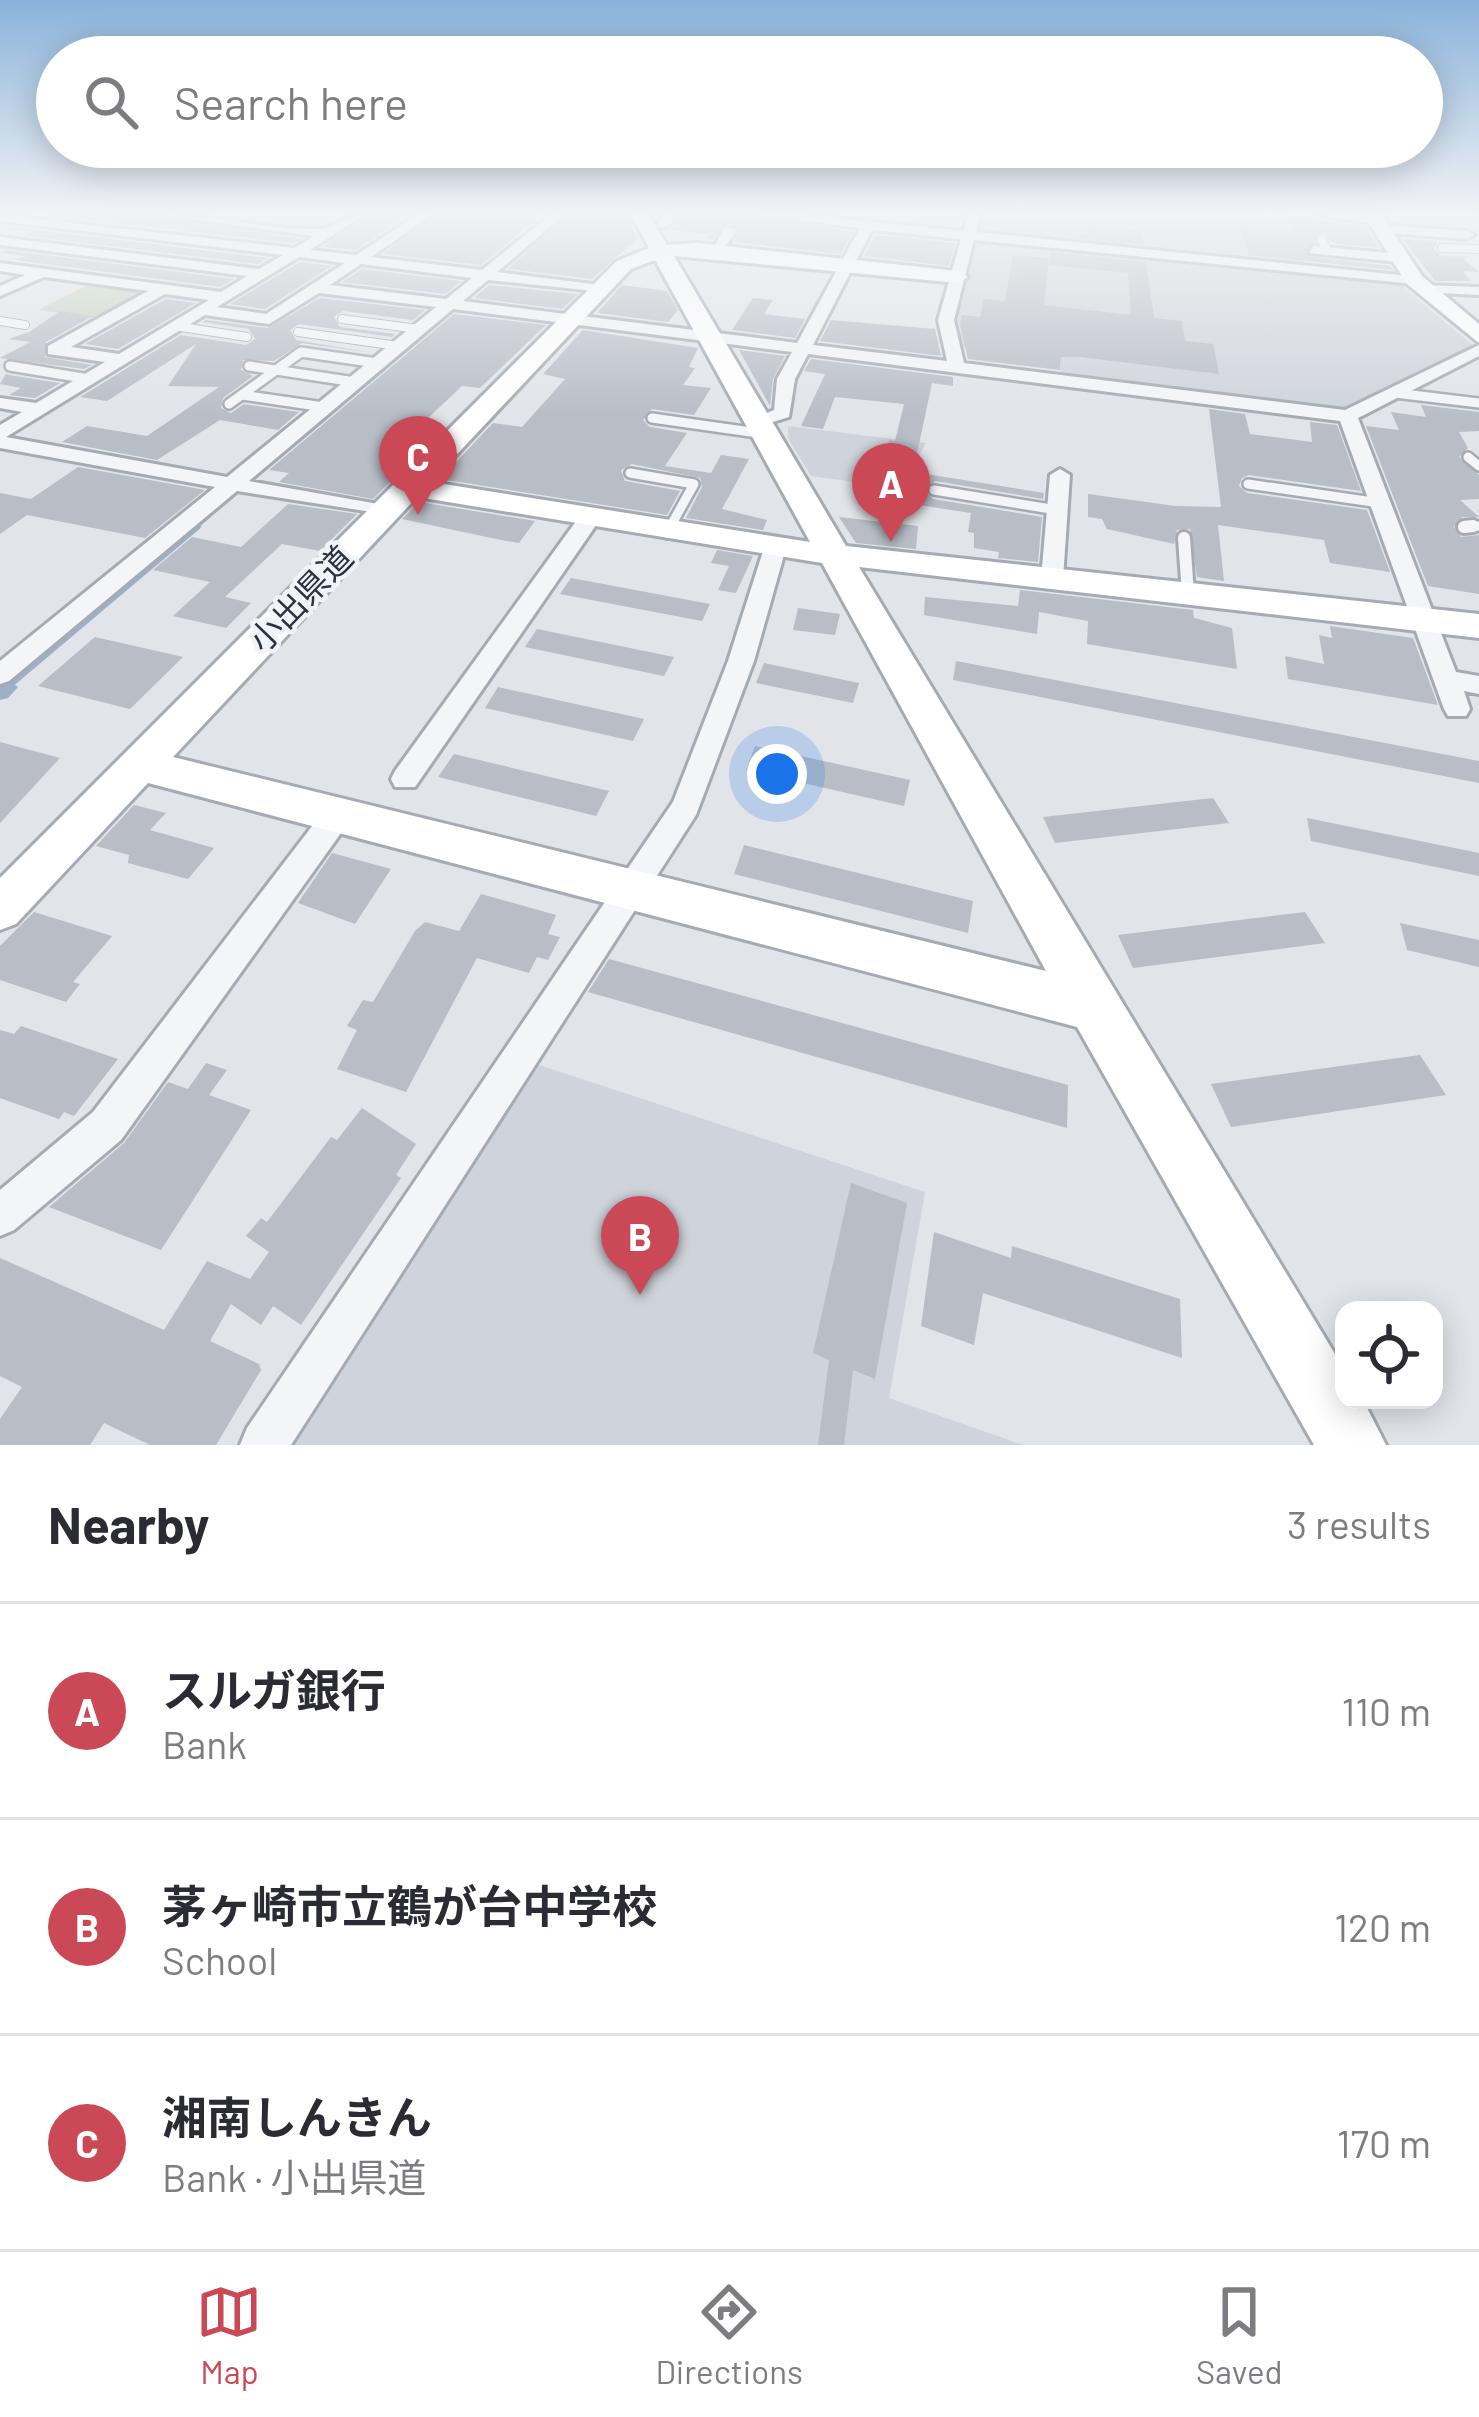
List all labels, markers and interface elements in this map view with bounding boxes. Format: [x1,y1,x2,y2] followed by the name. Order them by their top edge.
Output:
[36,36,1443,168] search box
[78,69,144,135] icon: search
[174,75,408,129] text: Search here
[379,416,457,515] pin: C
[852,443,930,542] pin: A
[240,537,360,659] street label: 小出県道
[747,744,807,804] your location
[601,1196,679,1295] pin: B
[1335,1301,1443,1409] map controls
[1335,1301,1443,1409] button: locate
[48,1493,209,1554] text: Nearby
[1287,1500,1431,1547] text: 3 results
[162,1662,386,1716] text: スルガ銀行
[74,1687,100,1734] text: A
[1341,1687,1431,1734] text: 110 m
[162,1720,247,1767] text: Bank
[162,1878,657,1932] text: 茅ヶ崎市立鶴が台中学校
[75,1903,99,1950] text: B
[1334,1903,1431,1950] text: 120 m
[162,1936,277,1983] text: School
[162,2089,432,2143] text: 湘南しんきん
[75,2119,99,2166] text: C
[1337,2119,1431,2166] text: 170 m
[162,2153,426,2200] text: Bank · 小出県道
[196,2279,262,2391] tab: Map
[655,2279,803,2391] tab: Directions
[1196,2279,1283,2391] tab: Saved

